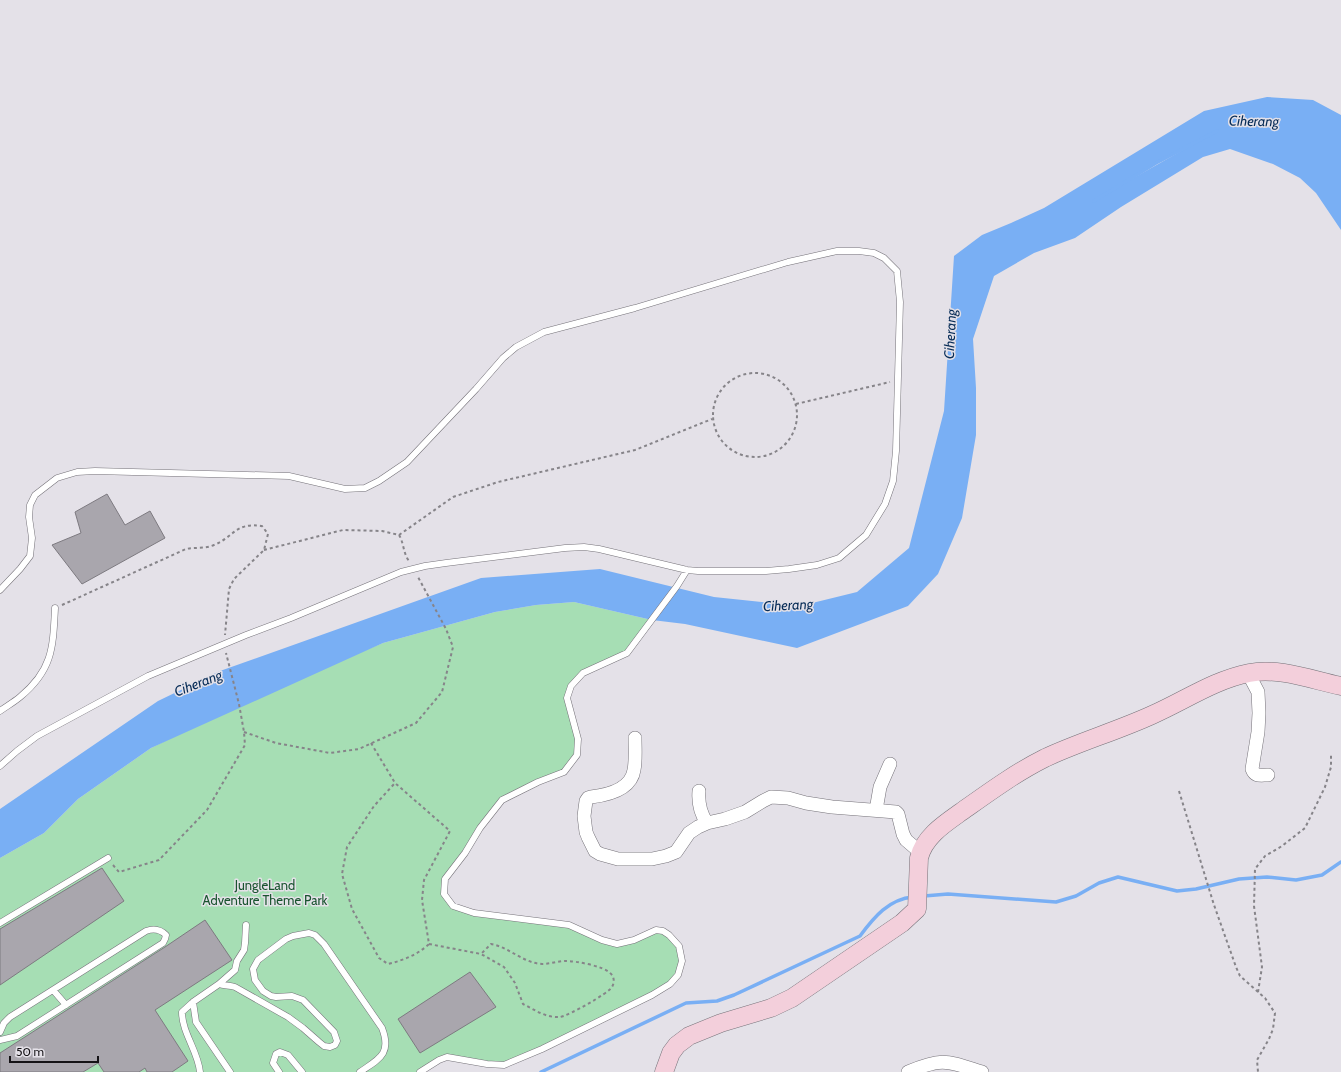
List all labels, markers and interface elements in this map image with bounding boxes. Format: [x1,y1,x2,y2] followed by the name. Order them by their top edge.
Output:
[1229,112,1280,130] water label: Ciherang
[940,308,960,360] water label: Ciherang
[762,595,814,615] water label: Ciherang
[171,665,225,700] water label: Ciherang
[203,877,328,908] park label: JungleLand Adventure Theme Park
[10,1038,98,1064] scale bar
[16,1044,44,1059] text: 50 m

